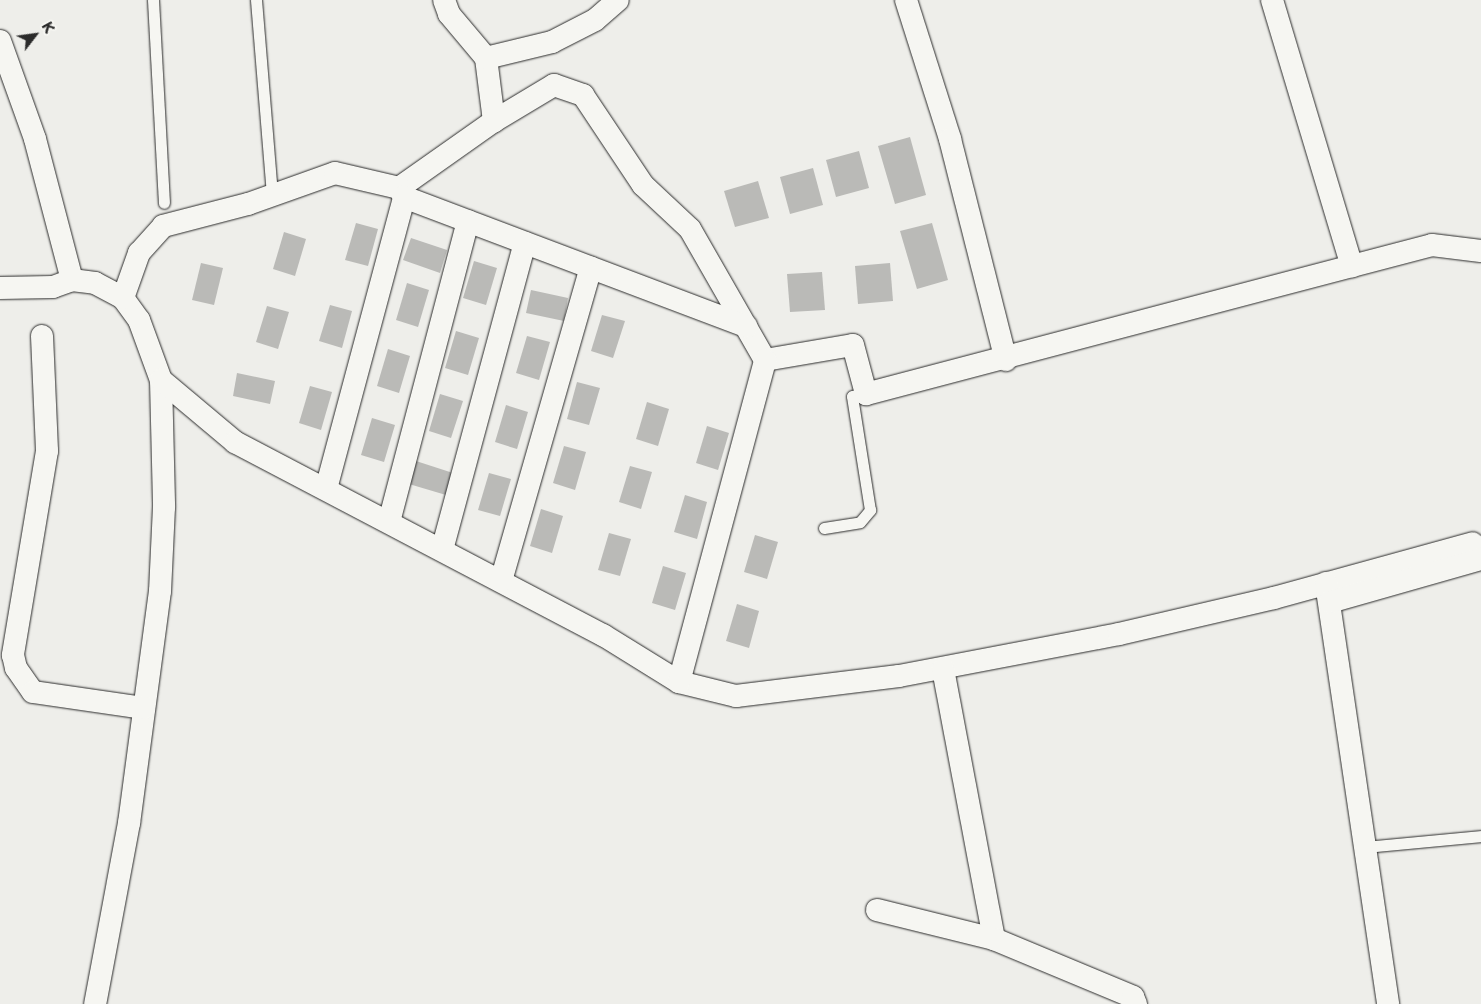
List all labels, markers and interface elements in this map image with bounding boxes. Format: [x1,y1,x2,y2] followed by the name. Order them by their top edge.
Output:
[10,10,60,60] north arrow
[37,18,60,37] text: K

